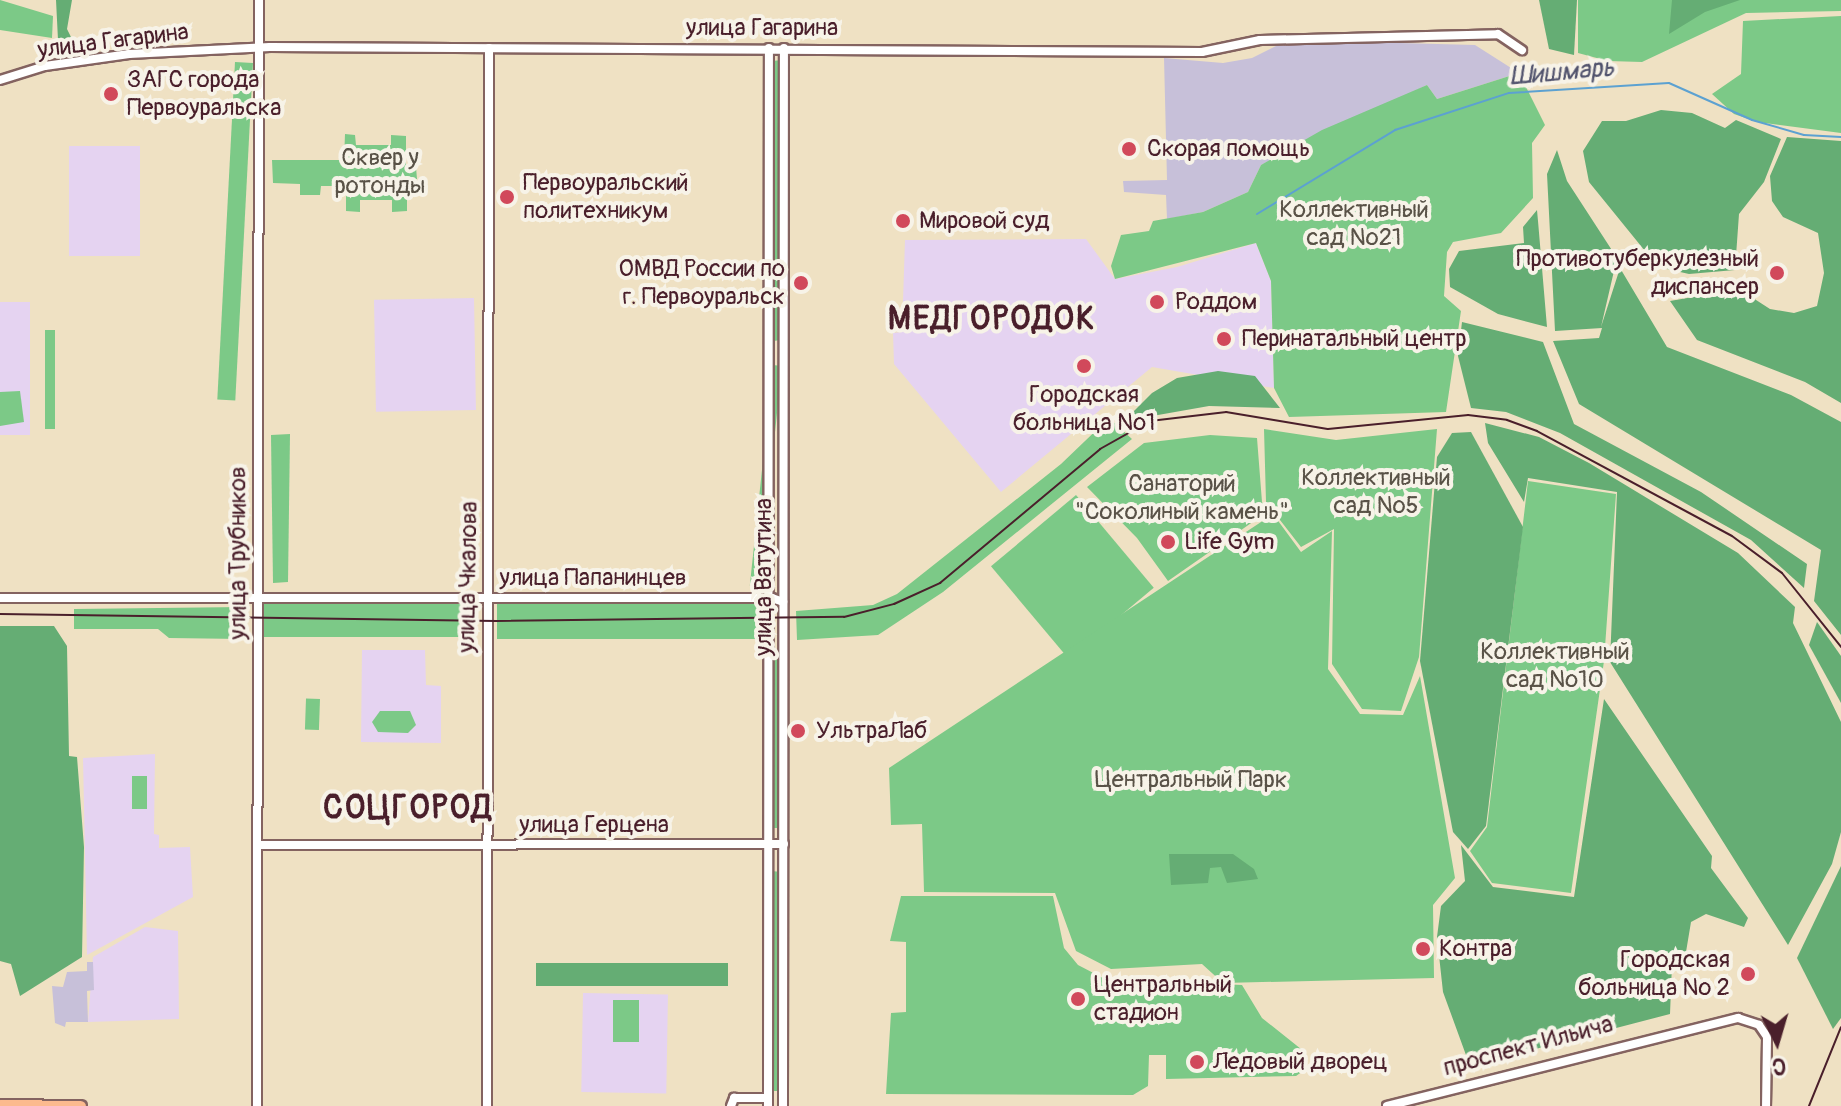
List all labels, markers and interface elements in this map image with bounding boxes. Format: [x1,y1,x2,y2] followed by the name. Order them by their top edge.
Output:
[686,14,838,42] street label: улица Гагарина
[36,17,190,65] street label: улица Гагарина
[1508,53,1616,93] water label: Шишмарь
[127,66,281,122] place label: ЗАГС города Первоуральска
[102,85,120,103] marker: ЗАГС города Первоуральска
[1147,135,1310,163] place label: Скорая помощь
[1118,138,1140,160] marker: Скорая помощь
[335,144,425,200] park label: Сквер у ротонды
[523,169,688,225] place label: Первоуральский политехникум
[498,188,516,206] marker: Первоуральский политехникум
[1279,196,1429,252] park label: Коллективный сад №21
[919,207,1049,235] place label: Мировой суд
[894,212,912,230] marker: Мировой суд
[1516,245,1759,301] place label: Противотуберкулезный диспансер
[618,255,785,311] place label: ОМВД России по г. Первоуральск
[1766,262,1788,284] marker: Противотуберкулезный диспансер
[792,274,810,292] marker: ОМВД России по г. Первоуральск
[1175,288,1257,316] place label: Роддом
[1146,291,1168,313] marker: Роддом
[888,300,1096,338] district label: МЕДГОРОДОК
[1242,325,1467,353] place label: Перинатальный центр
[1213,328,1235,350] marker: Перинатальный центр
[1073,355,1095,377] marker: Городская больница №1
[1013,381,1155,437] place label: Городская больница №1
[1301,464,1451,520] park label: Коллективный сад №5
[224,466,252,640] street label: улица Трубников
[1075,470,1289,526] park label: Санаторий "Соколиный камень"
[750,498,778,656] street label: улица Ватутина
[452,501,484,653] street label: улица Чкалова
[1184,528,1275,556] place label: Life Gym
[1159,533,1177,551] marker: Life Gym
[499,564,687,592] street label: улица Папанинцев
[1480,638,1630,694] park label: Коллективный сад №10
[816,717,927,745] place label: УльтраЛаб
[787,720,809,742] marker: УльтраЛаб
[1095,766,1287,794] park label: Центральный Парк
[323,789,493,827] district label: СОЦГОРОД
[519,811,669,839] street label: улица Герцена
[1439,935,1512,963] place label: Контра
[1414,940,1432,958] marker: Контра
[1578,946,1730,1002] place label: Городская больница № 2
[1737,963,1759,985] marker: Городская больница № 2
[1094,971,1232,1027] place label: Центральный стадион
[1069,990,1087,1008] marker: Центральный стадион
[1737,1002,1817,1082] north arrow
[1440,1010,1616,1082] street label: проспект Ильича
[1213,1048,1388,1076] place label: Ледовый дворец
[1771,1051,1787,1080] text: С
[1188,1053,1206,1071] marker: Ледовый дворец

